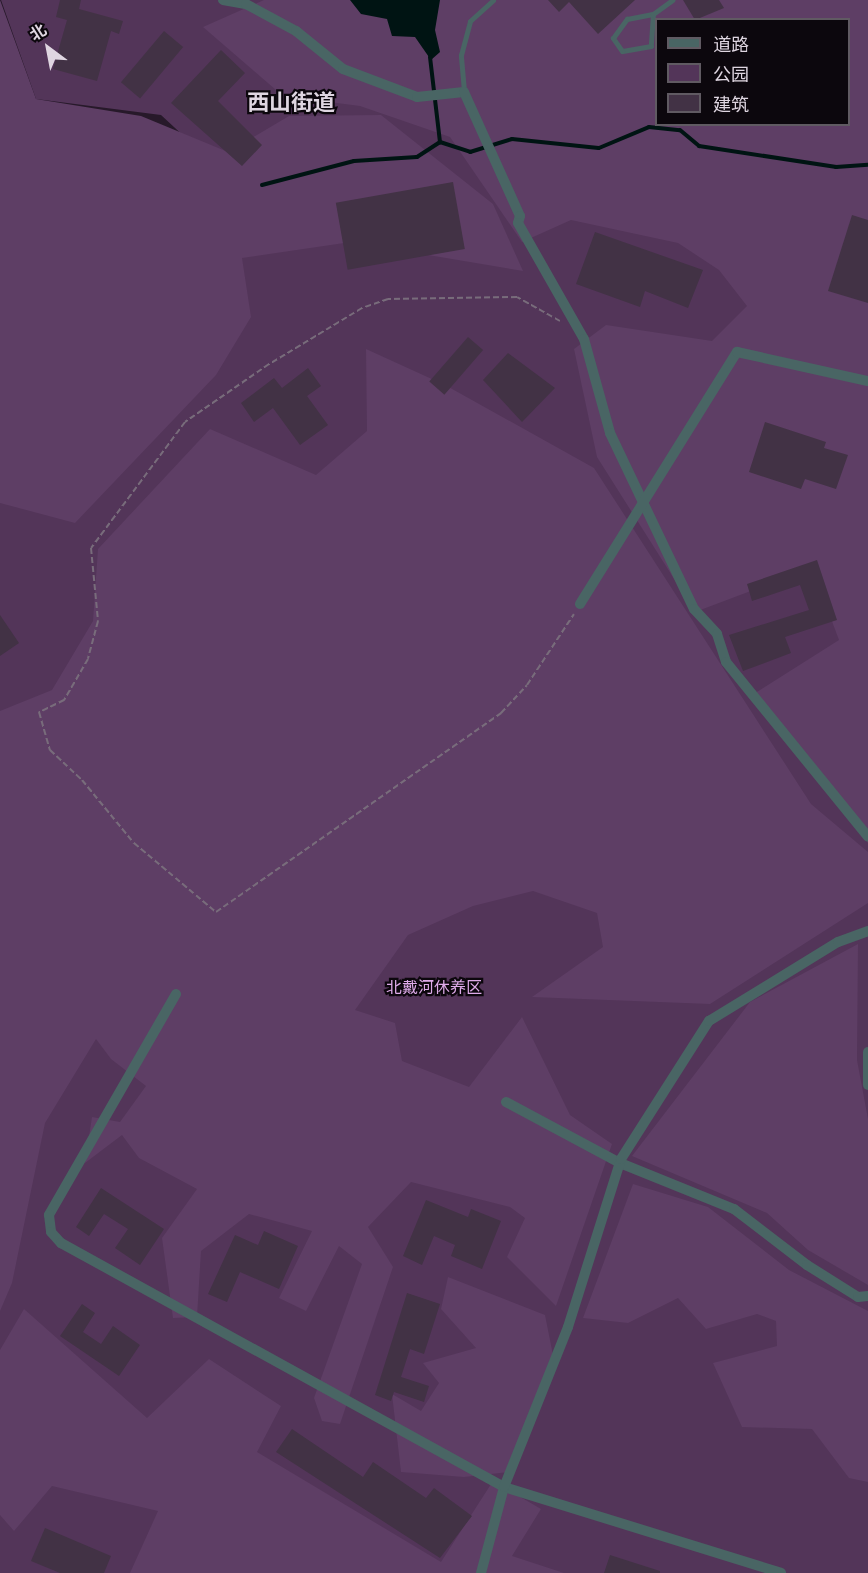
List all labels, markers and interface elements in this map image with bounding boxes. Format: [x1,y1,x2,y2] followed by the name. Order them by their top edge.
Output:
[18,18,78,78] north arrow
[655,18,850,126] legend
[27,21,49,44] text: 北
[713,35,749,55] text: 道路
[713,65,749,85] text: 公园
[247,90,335,116] district label: 西山街道
[713,95,749,115] text: 建筑
[386,978,482,998] park label: 北戴河休养区

